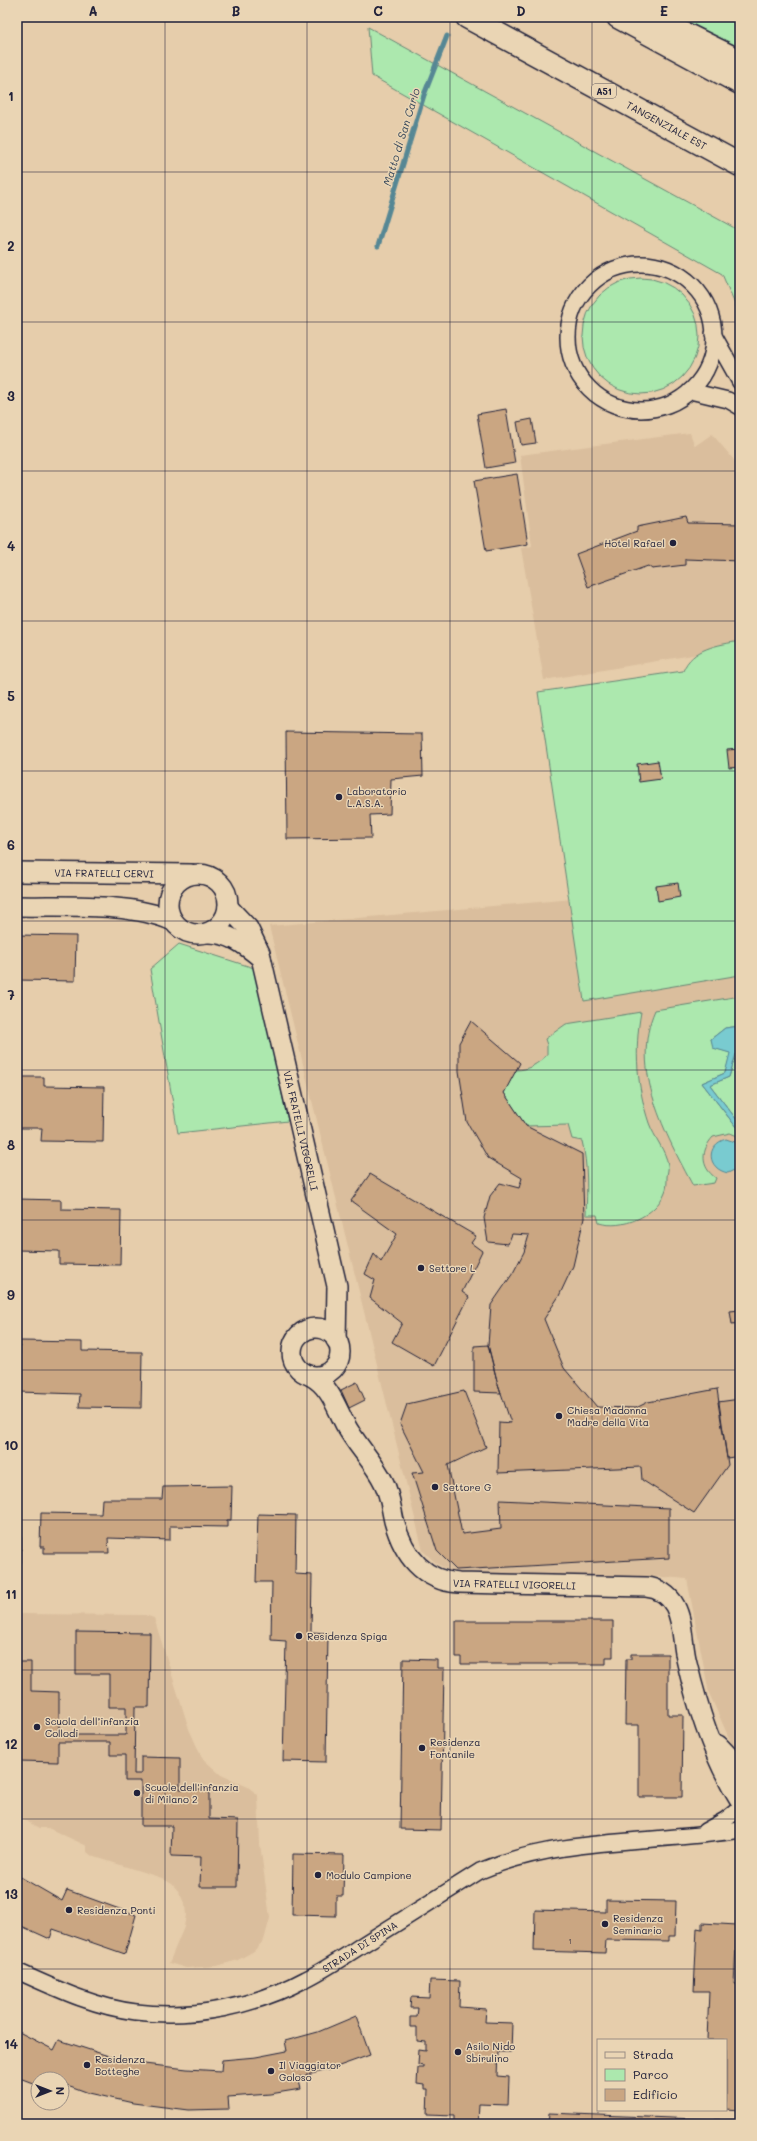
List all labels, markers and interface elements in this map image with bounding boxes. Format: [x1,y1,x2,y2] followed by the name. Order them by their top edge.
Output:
[88,2,98,19] text: A
[232,2,241,19] text: B
[373,2,383,19] text: C
[516,2,526,19] text: D
[660,2,668,19] text: E
[592,84,616,98] road number: A51
[379,86,423,188] water label: Matto di San Carlo
[8,87,14,104] text: 1
[624,98,710,153] street label: TANGENZIALE EST
[7,237,15,254] text: 2
[7,387,15,404] text: 3
[604,536,665,550] place label: Hotel Rafael
[7,537,15,554] text: 4
[668,538,678,548] marker: Hotel Rafael
[7,687,15,704] text: 5
[347,784,406,810] place label: Laboratorio L.A.S.A.
[334,792,344,802] marker: Laboratorio L.A.S.A.
[7,836,15,853] text: 6
[54,865,154,881] street label: VIA FRATELLI CERVI
[7,986,15,1003] text: 7
[280,1069,322,1192] street label: VIA FRATELLI VIGORELLI
[7,1136,15,1153] text: 8
[429,1261,476,1275] place label: Settore L
[416,1263,426,1273] marker: Settore L
[7,1286,15,1303] text: 9
[567,1403,649,1429] place label: Chiesa Madonna Madre della Vita
[554,1411,564,1421] marker: Chiesa Madonna Madre della Vita
[4,1436,18,1453] text: 10
[443,1480,492,1494] place label: Settore G
[430,1482,440,1492] marker: Settore G
[452,1576,576,1593] street label: VIA FRATELLI VIGORELLI
[5,1585,17,1602] text: 11
[307,1629,387,1643] place label: Residenza Spiga
[294,1631,304,1641] marker: Residenza Spiga
[45,1714,139,1740] place label: Scuola dell’infanzia Collodi
[32,1722,42,1732] marker: Scuola dell’infanzia Collodi
[4,1735,18,1752] text: 12
[430,1735,480,1761] place label: Residenza Fontanile
[417,1743,427,1753] marker: Residenza Fontanile
[145,1780,239,1806] place label: Scuole dell'infanzia di Milano 2
[132,1788,142,1798] marker: Scuole dell'infanzia di Milano 2
[326,1868,412,1882] place label: Modulo Campione
[313,1870,323,1880] marker: Modulo Campione
[4,1885,18,1902] text: 13
[77,1903,156,1917] place label: Residenza Ponti
[64,1905,74,1915] marker: Residenza Ponti
[613,1911,663,1937] place label: Residenza Seminario
[320,1918,400,1976] street label: STRADA DI SPINA
[600,1919,610,1929] marker: Residenza Seminario
[568,1936,572,1946] house number: 1
[4,2035,18,2052] text: 14
[466,2039,515,2065] place label: Asilo Nido Sbirulino
[597,2039,727,2111] legend
[633,2046,674,2062] text: Strada
[453,2047,463,2057] marker: Asilo Nido Sbirulino
[95,2052,145,2078] place label: Residenza Botteghe
[279,2058,341,2084] place label: Il Viaggiator Goloso
[82,2060,92,2070] marker: Residenza Botteghe
[266,2066,276,2076] marker: Il Viaggiator Goloso
[633,2066,668,2082] text: Parco
[30,2071,70,2111] north arrow
[633,2086,677,2102] text: Edificio
[53,2087,68,2095] text: N

